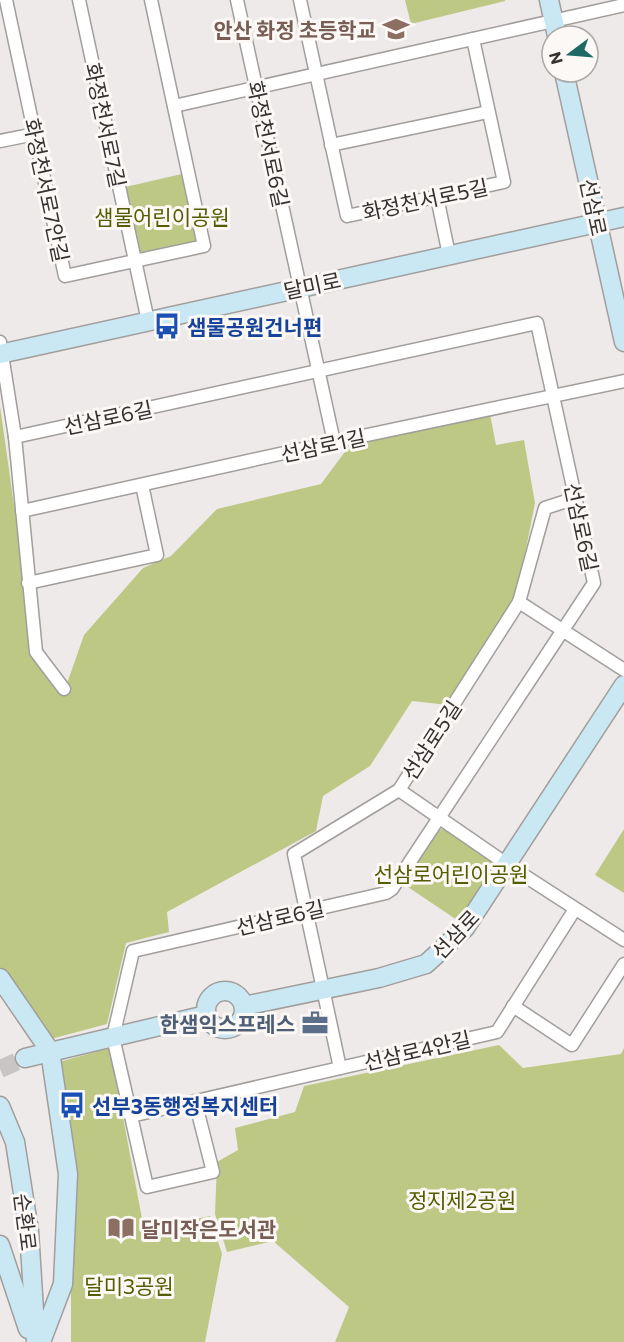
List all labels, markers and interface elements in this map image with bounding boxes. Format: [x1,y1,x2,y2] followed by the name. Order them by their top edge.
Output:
[381,14,411,44] school or university icon: 안산 화정 초등학교
[213,17,376,42] place label: 안산 화정 초등학교
[540,24,600,84] north arrow
[544,50,566,67] text: N
[81,60,131,190] street label: 화정천서로7길
[243,78,295,210] street label: 화정천서로6길
[20,116,74,264] street label: 화정천서로7안길
[360,173,490,225] street label: 화정천서로5길
[576,176,612,238] street label: 선삼로
[94,204,230,229] park label: 샘물어린이공원
[281,267,343,303] street label: 달미로
[152,311,182,341] bus stop icon: 샘물공원건너편
[187,314,322,339] place label: 샘물공원건너편
[61,395,155,439] street label: 선삼로6길
[278,424,368,466] street label: 선삼로1길
[560,480,604,574] street label: 선삼로6길
[396,696,466,784] street label: 선삼로5길
[374,861,528,886] park label: 선삼로어린이공원
[233,895,327,939] street label: 선삼로6길
[426,904,484,964] street label: 선삼로
[300,1008,330,1038] office icon: 한샘익스프레스
[160,1011,295,1036] place label: 한샘익스프레스
[361,1026,473,1074] street label: 선삼로4안길
[57,1090,87,1120] bus stop icon: 선부3동행정복지센터
[92,1093,278,1118] place label: 선부3동행정복지센터
[408,1187,516,1212] park label: 정지제2공원
[10,1192,42,1252] street label: 순환로
[106,1213,136,1243] library icon: 달미작은도서관
[141,1216,276,1241] place label: 달미작은도서관
[84,1273,174,1298] park label: 달미3공원

